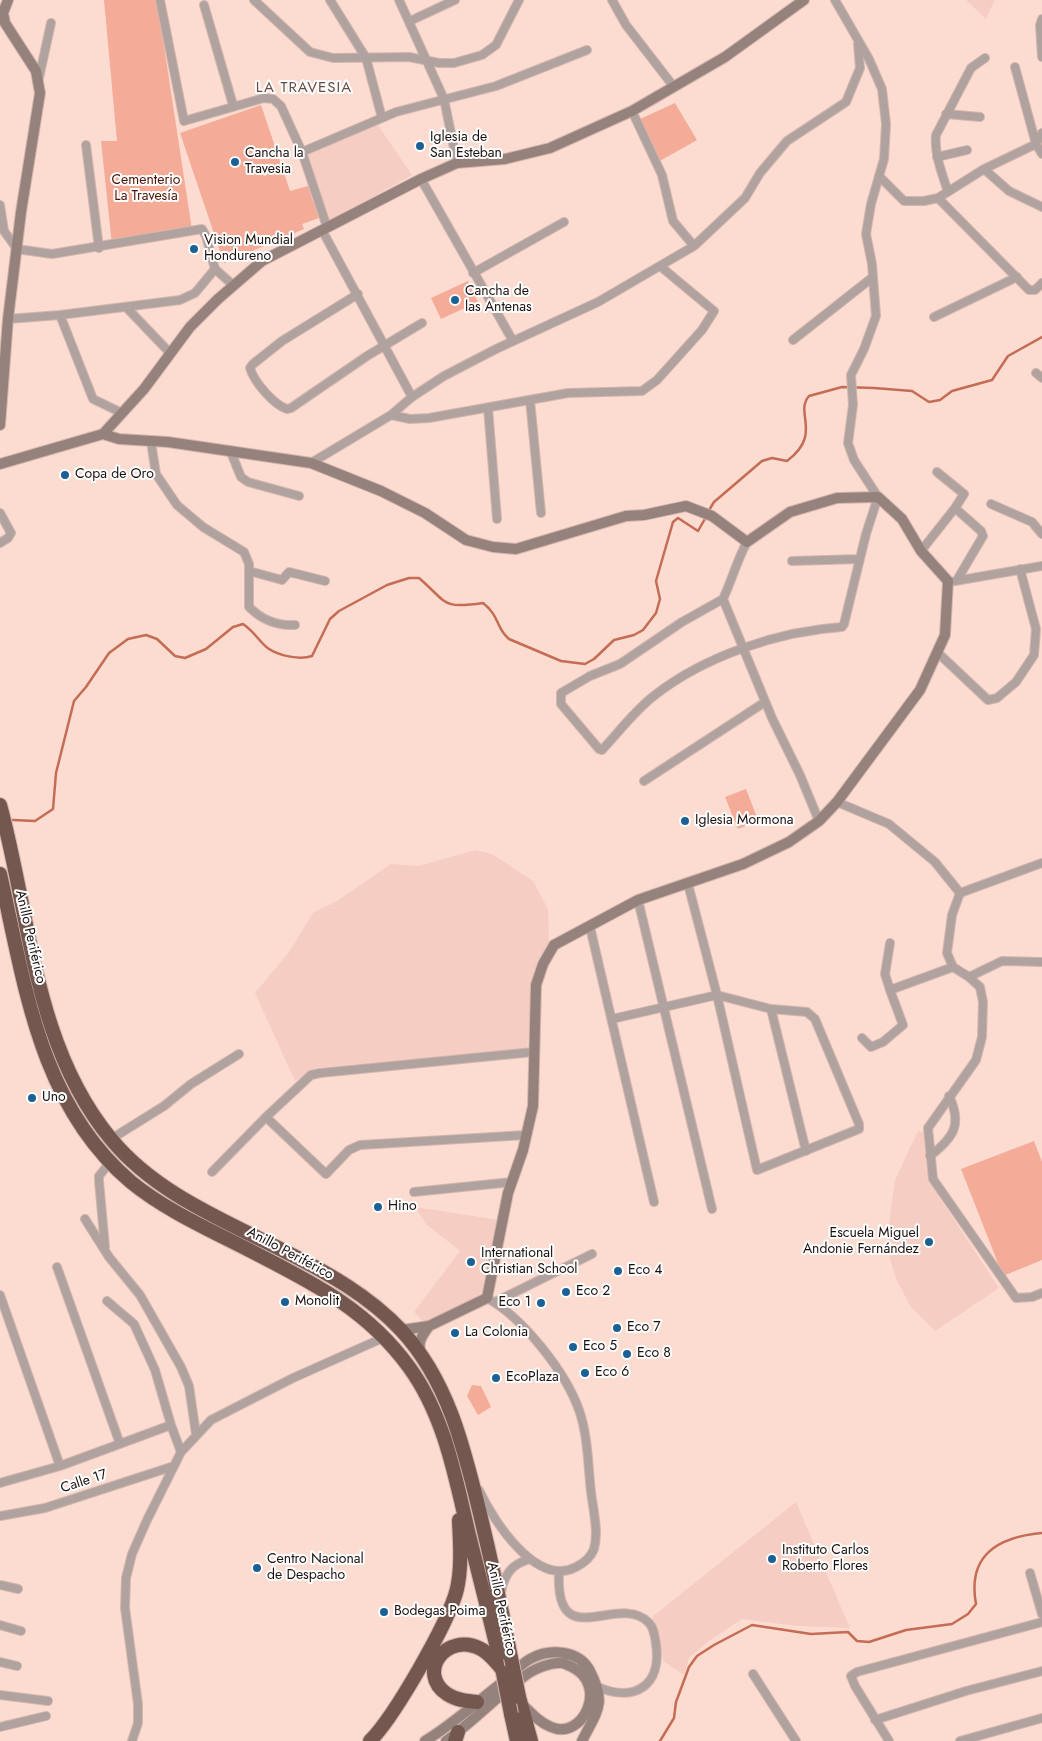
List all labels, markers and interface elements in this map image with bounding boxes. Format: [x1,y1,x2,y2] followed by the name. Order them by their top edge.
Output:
[254,79,354,97] district label: LA TRAVESIA
[430,130,502,162] place label: Iglesia de San Esteban
[414,140,426,152] marker: Iglesia de San Esteban
[245,146,304,178] place label: Cancha la Travesia
[229,156,241,168] marker: Cancha la Travesia
[112,173,180,206] park label: Cementerio La Travesía
[204,233,293,266] place label: Vision Mundial Hondureno
[188,243,200,255] marker: Vision Mundial Hondureno
[465,284,532,316] place label: Cancha de las Antenas
[449,294,461,306] marker: Cancha de las Antenas
[75,467,154,483] place label: Copa de Oro
[59,469,71,481] marker: Copa de Oro
[695,813,793,829] place label: Iglesia Mormona
[679,815,691,827] marker: Iglesia Mormona
[11,889,49,985] street label: Anillo Periférico
[42,1090,66,1106] place label: Uno
[26,1092,38,1104] marker: Uno
[388,1199,417,1215] place label: Hino
[372,1201,384,1213] marker: Hino
[244,1224,336,1284] street label: Anillo Periférico
[803,1226,919,1258] place label: Escuela Miguel Andonie Fernández
[923,1236,935,1248] marker: Escuela Miguel Andonie Fernández
[481,1246,578,1278] place label: International Christian School
[465,1256,477,1268] marker: International Christian School
[628,1263,662,1279] place label: Eco 4
[612,1265,624,1277] marker: Eco 4
[576,1284,610,1300] place label: Eco 2
[560,1286,572,1298] marker: Eco 2
[295,1294,339,1310] place label: Monolit
[498,1295,531,1311] place label: Eco 1
[279,1296,291,1308] marker: Monolit
[535,1297,547,1309] marker: Eco 1
[627,1320,661,1336] place label: Eco 7
[611,1322,623,1334] marker: Eco 7
[465,1325,528,1341] place label: La Colonia
[449,1327,461,1339] marker: La Colonia
[583,1339,617,1355] place label: Eco 5
[567,1341,579,1353] marker: Eco 5
[637,1346,671,1362] place label: Eco 8
[621,1348,633,1360] marker: Eco 8
[595,1365,629,1381] place label: Eco 6
[579,1367,591,1379] marker: Eco 6
[506,1370,559,1386] place label: EcoPlaza
[490,1372,502,1384] marker: EcoPlaza
[59,1467,109,1497] street label: Calle 17
[782,1543,869,1575] place label: Instituto Carlos Roberto Flores
[267,1552,364,1584] place label: Centro Nacional de Despacho
[766,1553,778,1565] marker: Instituto Carlos Roberto Flores
[483,1561,519,1657] street label: Anillo Periférico
[251,1562,263,1574] marker: Centro Nacional de Despacho
[394,1604,485,1620] place label: Bodegas Poima
[378,1606,390,1618] marker: Bodegas Poima

